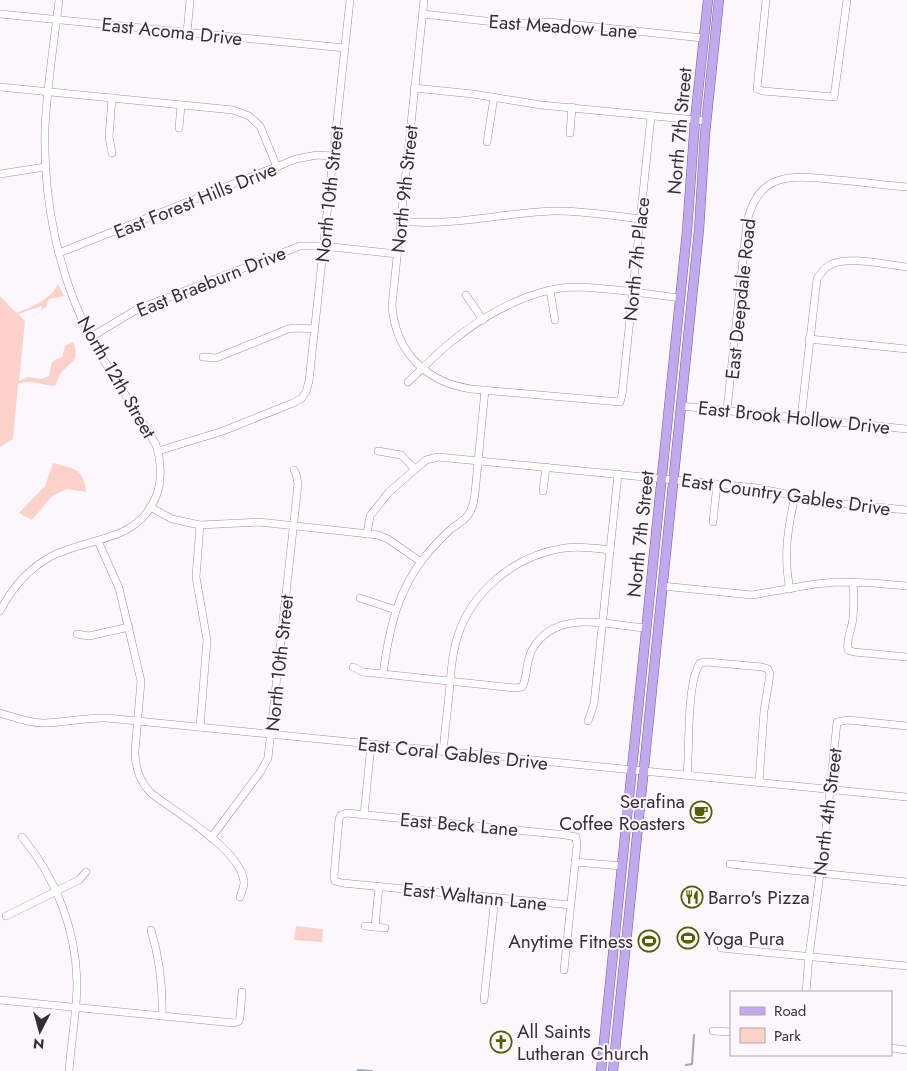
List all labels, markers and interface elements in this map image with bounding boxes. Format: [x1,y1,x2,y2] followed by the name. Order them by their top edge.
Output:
[488,8,638,45] street label: East Meadow Lane
[100,11,244,52] street label: East Acoma Drive
[660,66,699,196] street label: North 7th Street
[384,123,425,254] street label: North 9th Street
[309,124,350,264] street label: North 10th Street
[110,155,281,245] street label: East Forest Hills Drive
[617,195,656,323] street label: North 7th Place
[719,217,762,381] street label: East Deepdale Road
[133,239,290,324] street label: East Braeburn Drive
[71,311,163,444] street label: North 12th Street
[697,394,891,441] street label: East Brook Hollow Drive
[680,466,892,523] street label: East Country Gables Drive
[620,469,661,599] street label: North 7th Street
[259,593,300,733] street label: North 10th Street
[357,730,550,777] street label: East Coral Gables Drive
[806,746,849,877] street label: North 4th Street
[559,788,685,837] place label: Serafina Coffee Roasters
[689,800,713,824] cafe icon: Serafina Coffee Roasters
[399,806,519,843] street label: East Beck Lane
[402,876,549,918] street label: East Waltann Lane
[708,884,810,911] place label: Barro's Pizza
[680,885,704,909] restaurant icon: Barro's Pizza
[704,925,784,952] place label: Yoga Pura
[676,926,700,950] sports icon: Yoga Pura
[508,928,633,955] place label: Anytime Fitness
[637,929,661,953] sports icon: Anytime Fitness
[730,991,892,1056] legend
[774,1000,806,1022] text: Road
[15,1006,65,1056] north arrow
[517,1018,649,1067] place label: All Saints Lutheran Church
[774,1025,801,1047] text: Park
[489,1030,513,1054] church icon: All Saints Lutheran Church
[32,1033,45,1054] text: N

